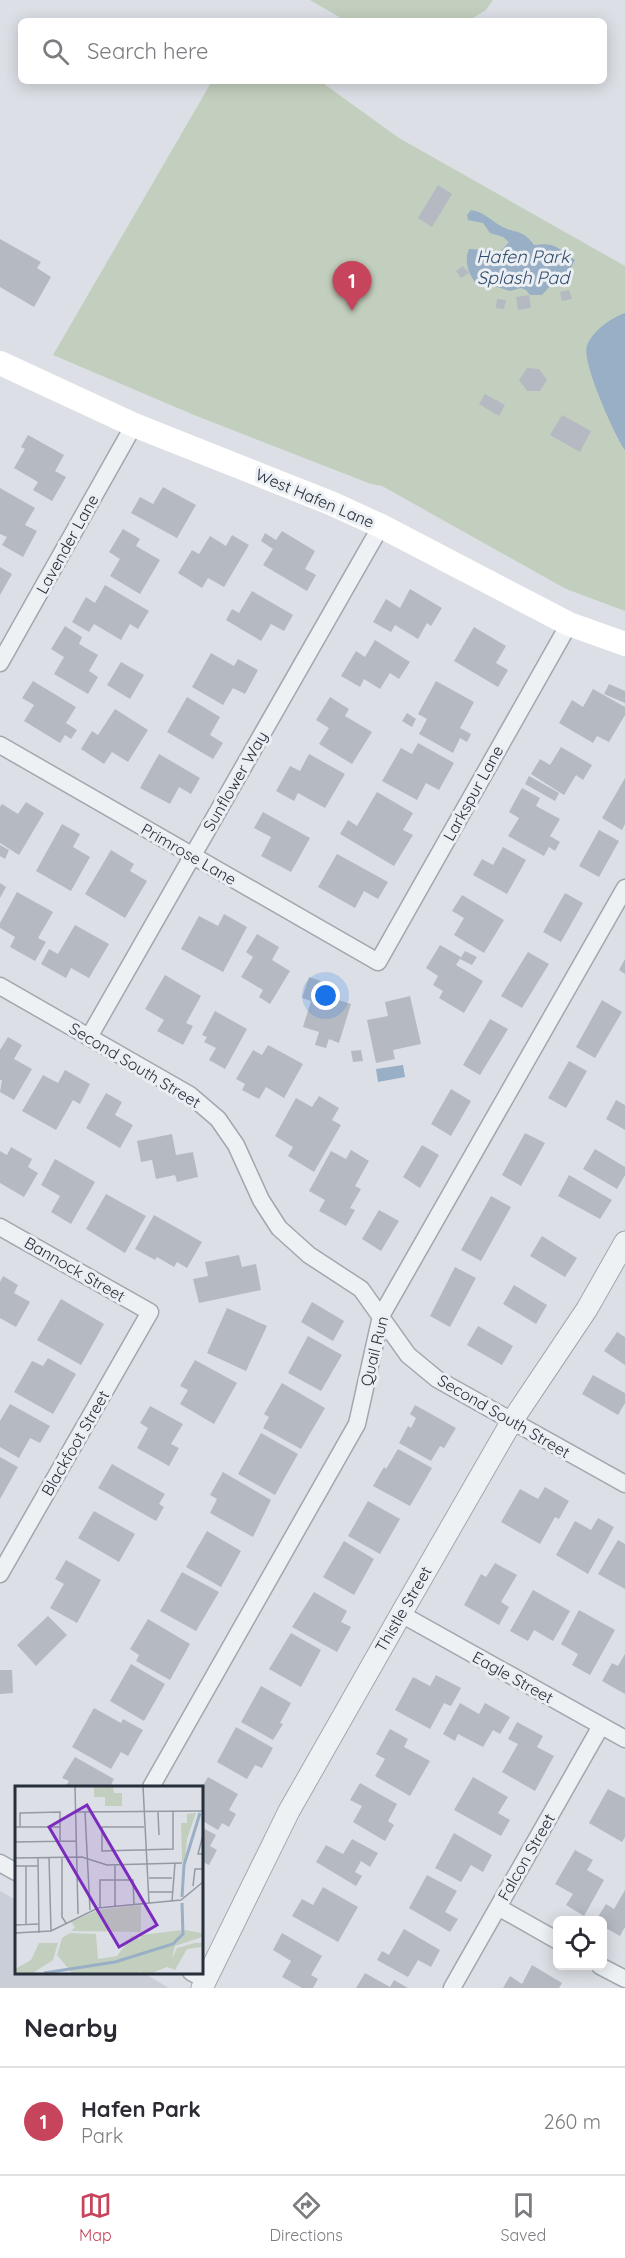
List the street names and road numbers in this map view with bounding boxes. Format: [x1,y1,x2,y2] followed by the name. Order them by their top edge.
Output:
[253,464,377,532] street label: West Hafen Lane
[31,491,103,597] street label: Lavender Lane
[198,727,272,835] street label: Sunflower Way
[439,742,507,844] street label: Larkspur Lane
[138,819,240,889] street label: Primrose Lane
[66,1018,204,1112] street label: Second South Street
[21,1232,129,1306] street label: Bannock Street
[356,1314,392,1388] street label: Quail Run
[434,1370,574,1462] street label: Second South Street
[37,1387,113,1499] street label: Blackfoot Street
[370,1563,436,1655] street label: Thistle Street
[469,1647,557,1707] street label: Eagle Street
[493,1810,559,1904] street label: Falcon Street

